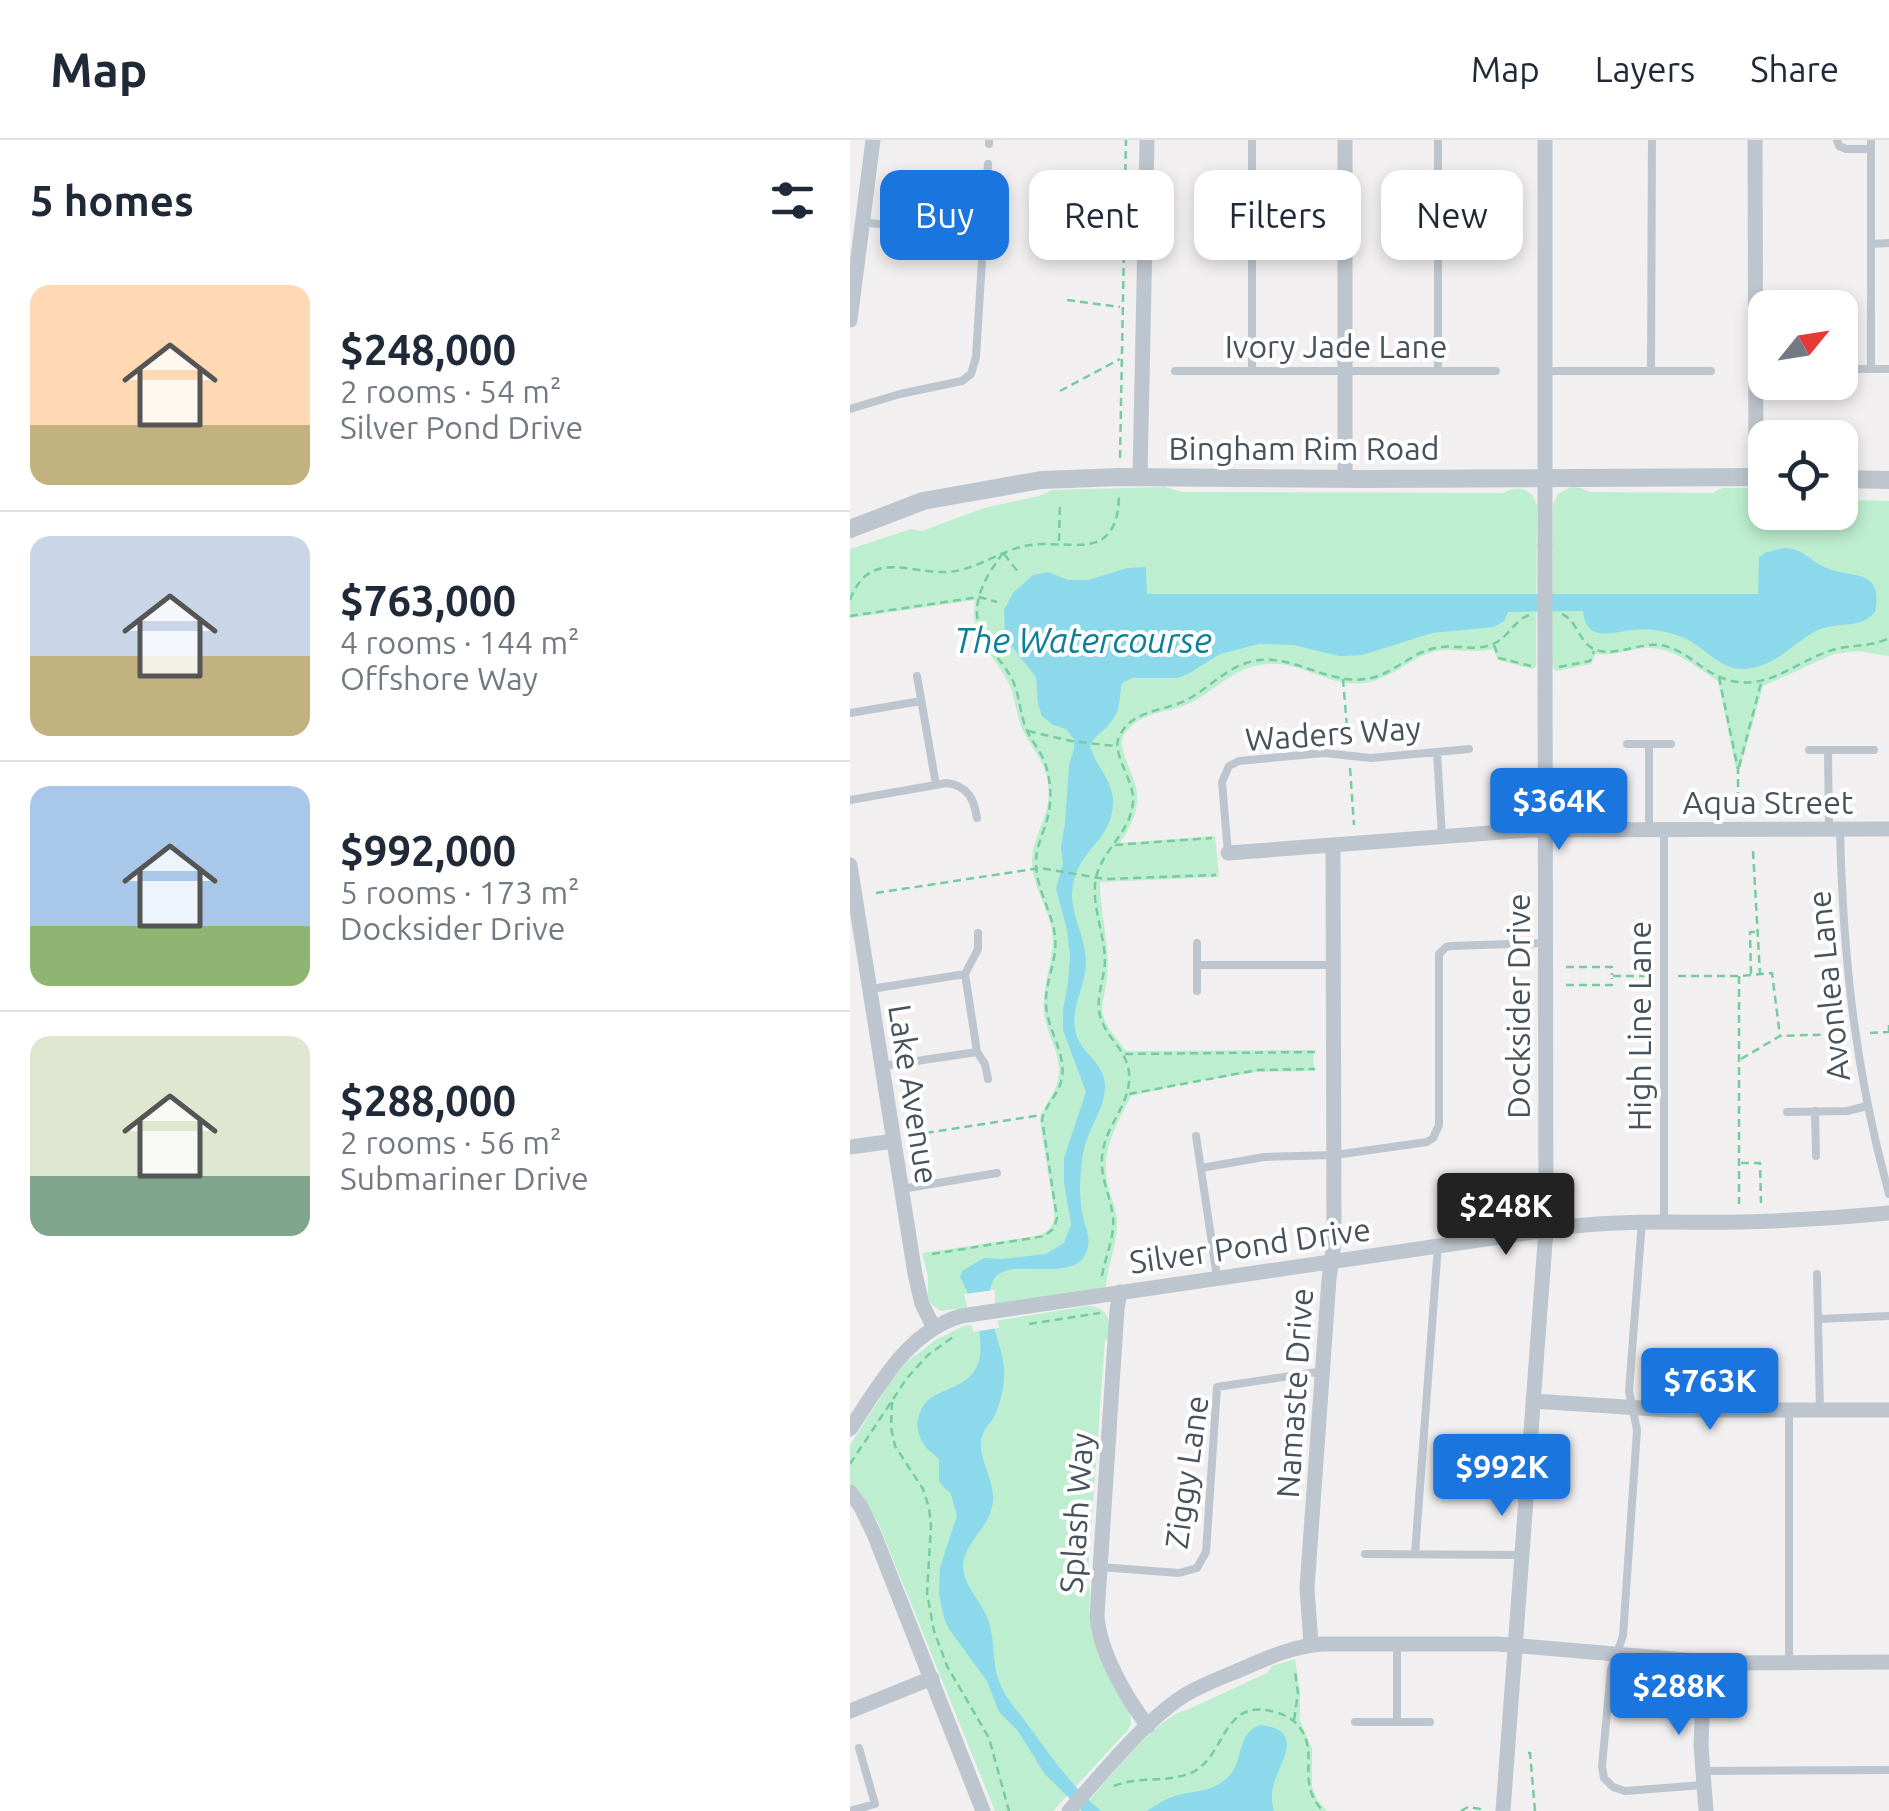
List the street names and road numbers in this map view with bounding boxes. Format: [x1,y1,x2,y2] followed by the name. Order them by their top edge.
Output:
[1225,328,1447,364] street label: Ivory Jade Lane
[1169,430,1439,466] street label: Bingham Rim Road
[1244,709,1422,757] street label: Waders Way
[1683,784,1854,820] street label: Aqua Street
[1800,889,1856,1083] street label: Avonlea Lane
[1500,893,1536,1119] street label: Docksider Drive
[1621,921,1657,1131] street label: High Line Lane
[882,1002,946,1186] street label: Lake Avenue
[1127,1210,1373,1280] street label: Silver Pond Drive
[1269,1287,1319,1499] street label: Namaste Drive
[1157,1393,1215,1551] street label: Ziggy Lane
[1052,1432,1100,1594] street label: Splash Way

